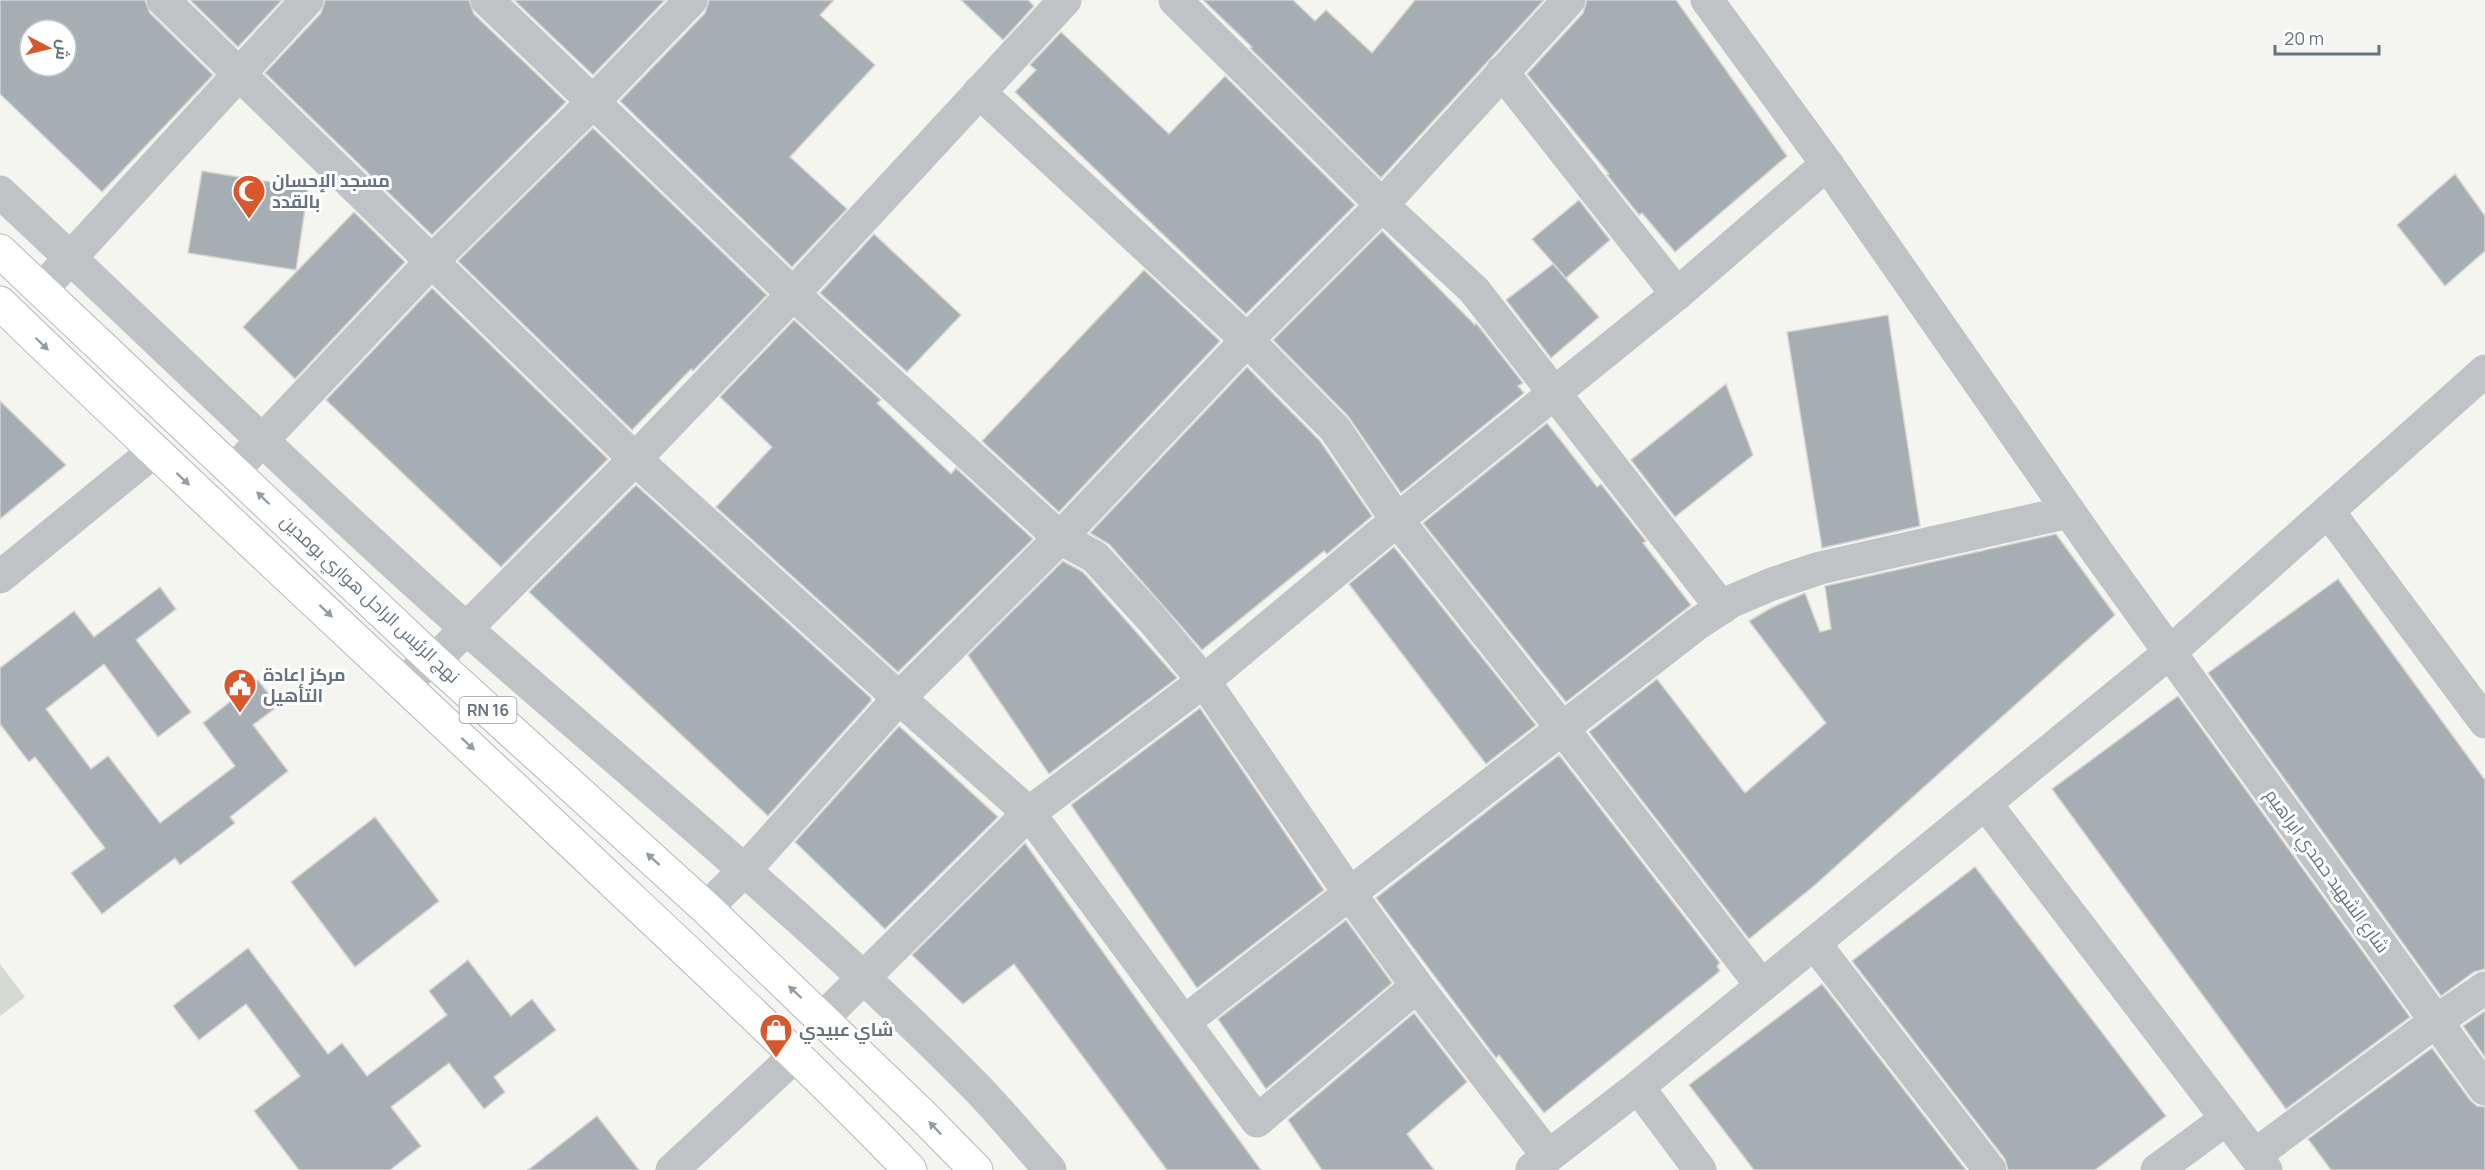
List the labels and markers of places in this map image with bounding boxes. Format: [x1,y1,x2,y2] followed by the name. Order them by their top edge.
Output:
[272,168,390,213] place label: مسجد الإحسان بالقدد
[231,173,267,220] mosque icon: مسجد الإحسان بالقدد
[263,662,346,707] place label: مركز إعادة التأهيل
[222,667,258,714] public building icon: مركز إعادة التأهيل
[758,1012,794,1059] shop icon: شاي عبيدي
[799,1017,893,1044] place label: شاي عبيدي

